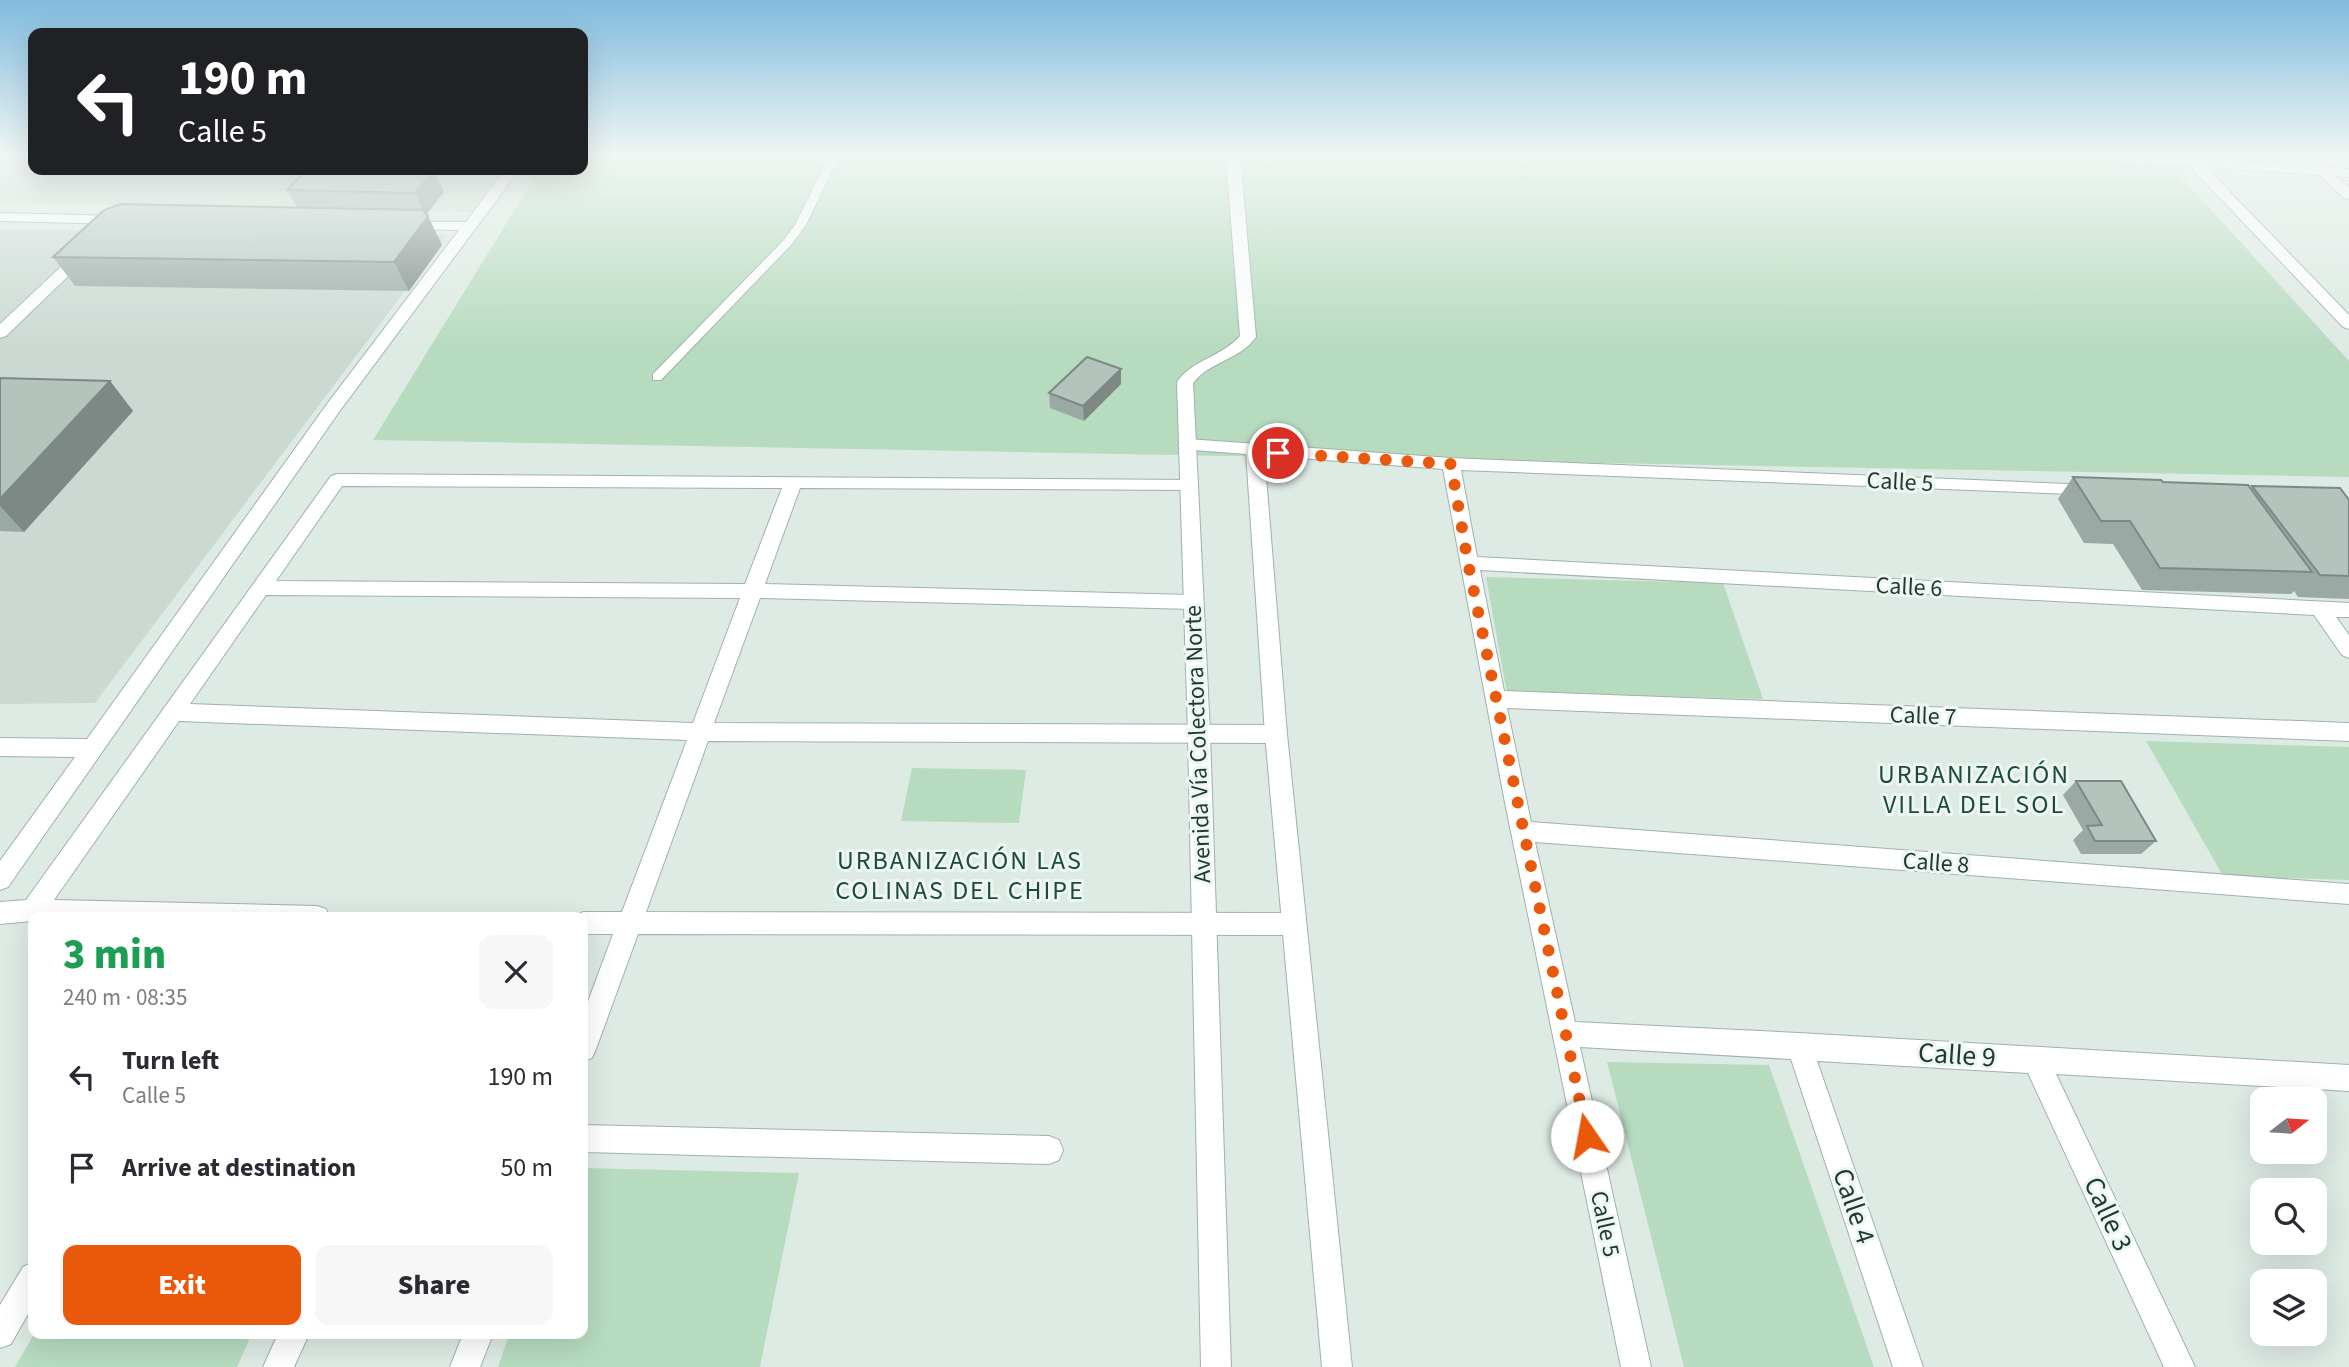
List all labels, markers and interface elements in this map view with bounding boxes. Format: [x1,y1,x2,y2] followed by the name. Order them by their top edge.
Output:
[178,44,307,114] text: 190 m
[63,56,154,147] icon: left
[178,109,267,155] text: Calle 5
[1248,423,1308,483] pin
[1259,434,1297,472] icon: arrive
[1866,463,1934,501] street label: Calle 5
[1875,568,1943,606] street label: Calle 6
[1176,604,1220,884] street label: Avenida Vía Colectora Norte
[1889,697,1957,735] street label: Calle 7
[1878,756,2070,823] district label: URBANIZACIÓN VILLA DEL SOL
[835,842,1085,909] district label: URBANIZACIÓN LAS COLINAS DEL CHIPE
[1902,843,1970,883] street label: Calle 8
[63,925,166,985] text: 3 min
[479,935,553,1009] button: close
[63,981,187,1014] text: 240 m · 08:35
[1917,1032,1997,1078] street label: Calle 9
[122,1042,219,1079] text: Turn left
[63,1058,101,1096] icon: left
[487,1058,553,1095] text: 190 m
[122,1079,186,1112] text: Calle 5
[2250,1087,2328,1164] north arrow
[2250,1087,2327,1346] map controls
[1550,1099,1624,1173] position arrow
[63,1149,101,1187] icon: arrive
[122,1149,356,1186] text: Arrive at destination
[500,1149,553,1186] text: 50 m
[1822,1163,1886,1249] street label: Calle 4
[2073,1170,2143,1258] street label: Calle 3
[2250,1178,2327,1255] button: search
[1581,1188,1629,1260] street label: Calle 5
[63,1245,301,1325] button: Exit
[315,1245,553,1325] button: Share
[2250,1269,2327,1346] button: layers

